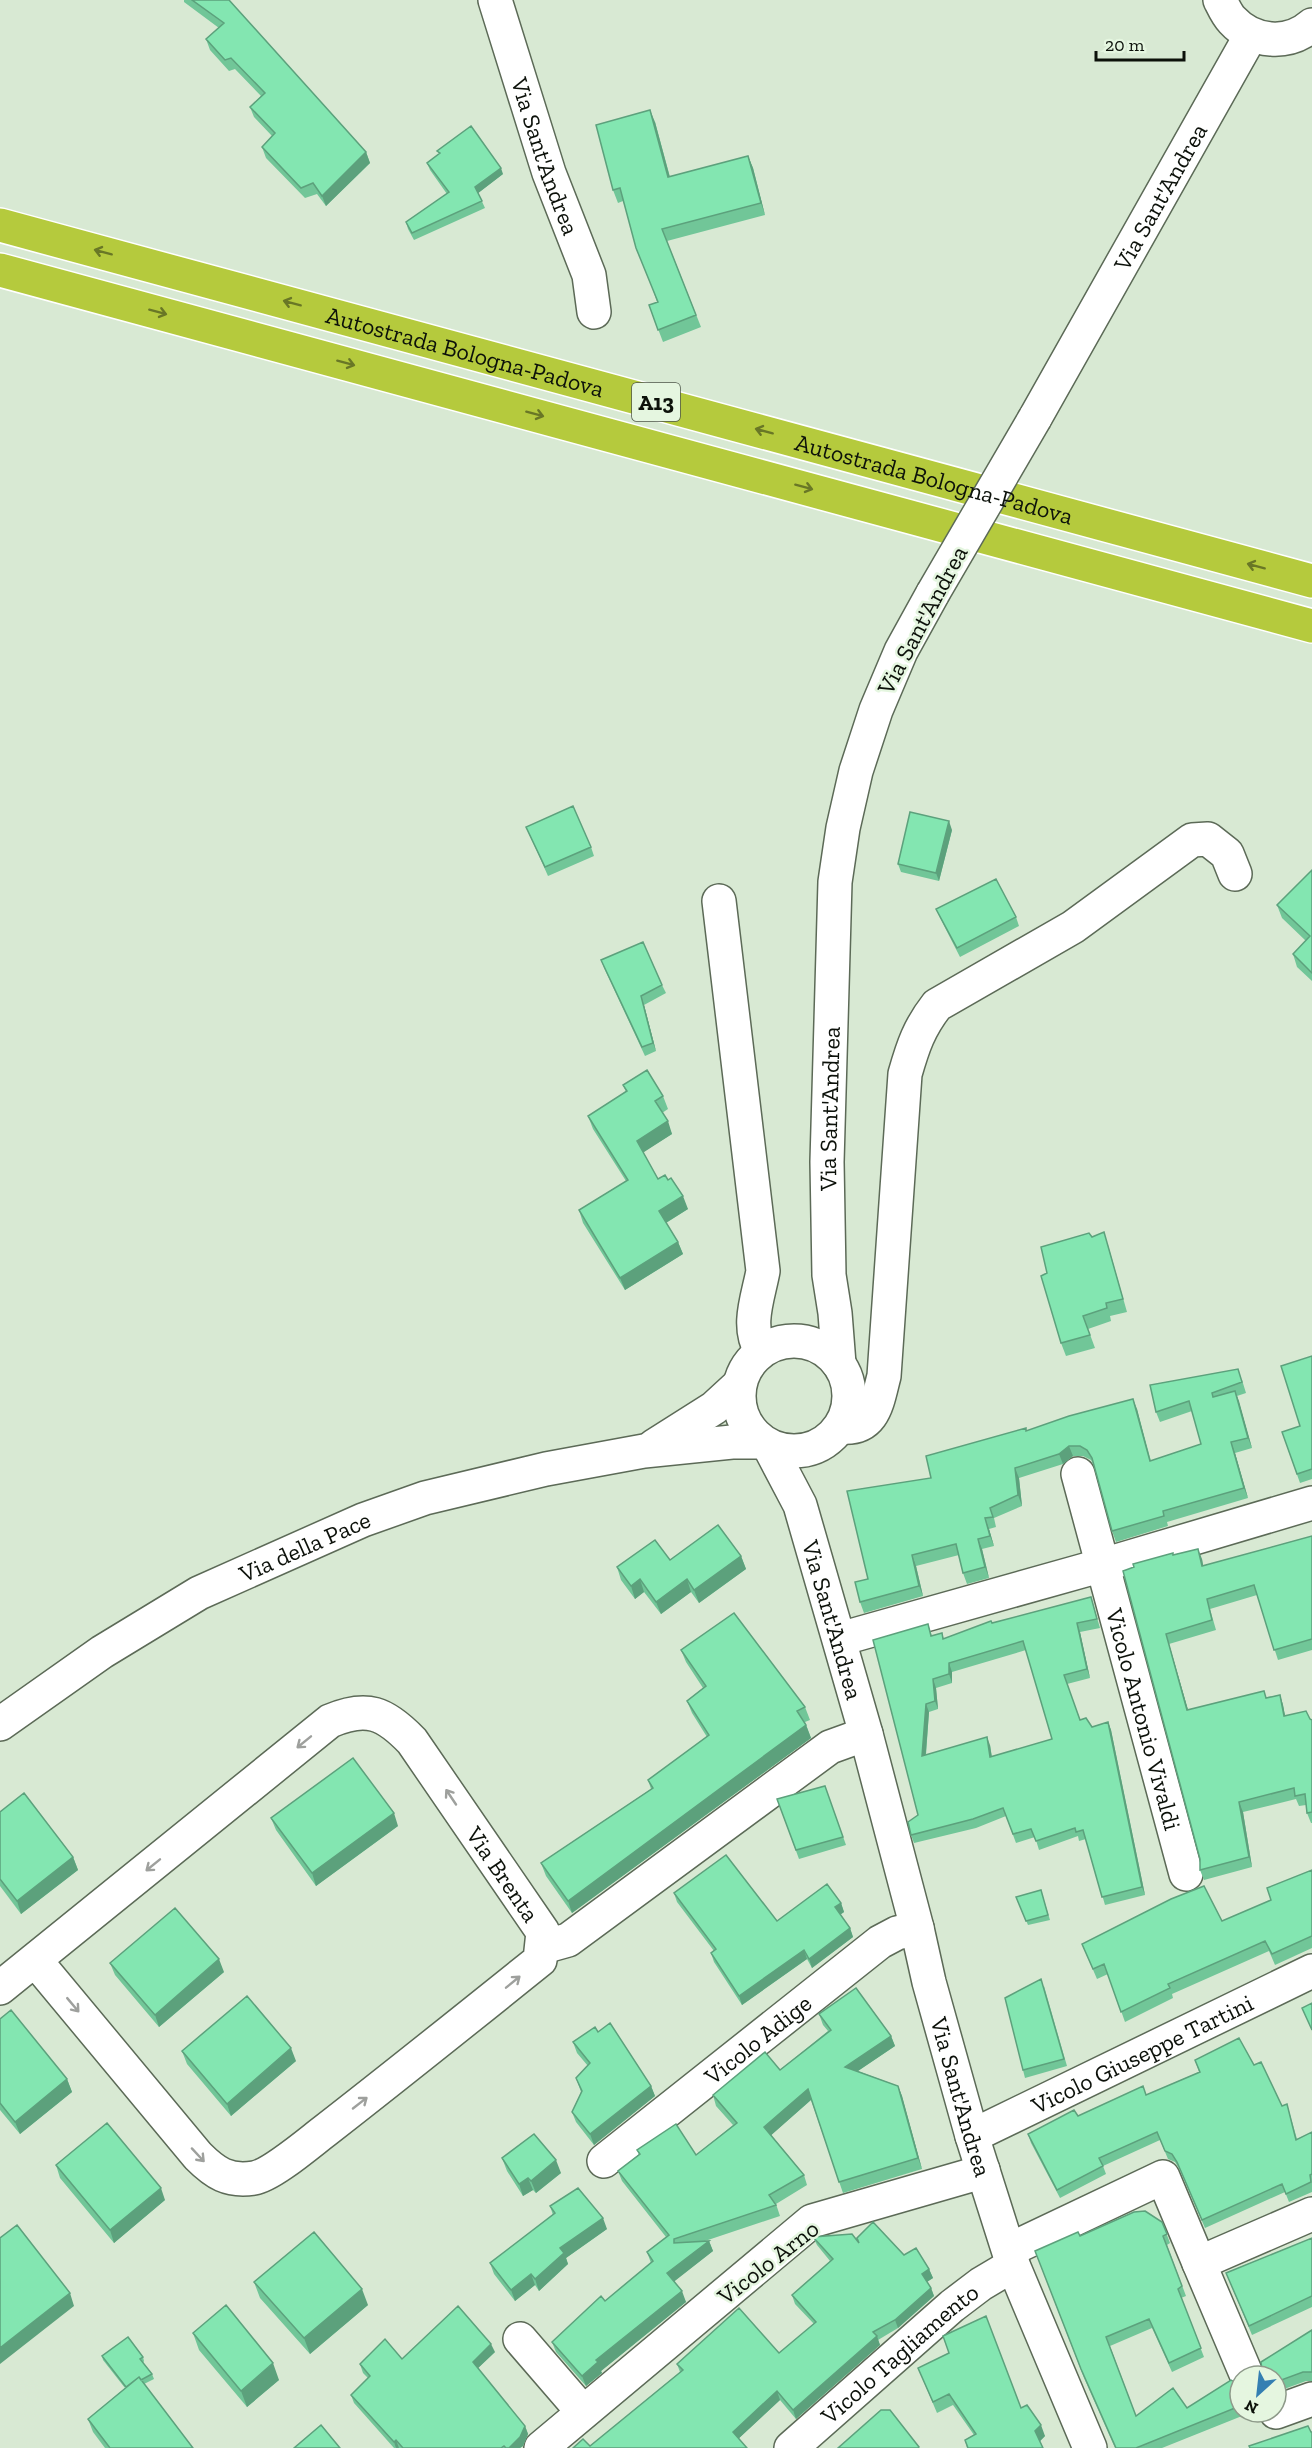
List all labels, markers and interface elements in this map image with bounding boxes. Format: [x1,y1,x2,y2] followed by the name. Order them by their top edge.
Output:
[1096,24,1184,62] scale bar
[1105,34,1145,56] text: 20 m
[505,73,586,239] street label: Via Sant'Andrea
[1106,118,1213,276] street label: Via Sant'Andrea
[94,246,113,258] one-way arrow
[283,297,302,308] one-way arrow
[323,300,608,403] street label: Autostrada Bologna-Padova
[148,307,167,319] one-way arrow
[336,358,355,369] one-way arrow
[632,383,680,421] road number: A13
[525,408,544,420] one-way arrow
[755,425,774,436] one-way arrow
[792,427,1077,530] street label: Autostrada Bologna-Padova
[794,482,813,493] one-way arrow
[870,540,974,700] street label: Via Sant'Andrea
[1246,560,1265,571] one-way arrow
[812,1026,845,1192] street label: Via Sant'Andrea
[234,1504,374,1588] street label: Via della Pace
[796,1536,870,1703] street label: Via Sant'Andrea
[1100,1604,1188,1833] street label: Vicolo Antonio Vivaldi
[297,1736,313,1749] one-way arrow
[445,1790,457,1806] one-way arrow
[460,1820,546,1927] street label: Via Brenta
[145,1858,161,1871] one-way arrow
[505,1975,521,1988] one-way arrow
[1026,1987,1258,2120] street label: Vicolo Giuseppe Tartini
[697,1988,817,2091] street label: Vicolo Adige
[66,1997,79,2013] one-way arrow
[925,2013,998,2180] street label: Via Sant'Andrea
[352,2097,368,2110] one-way arrow
[191,2147,205,2162] one-way arrow
[711,2214,824,2311] street label: Vicolo Arno
[814,2277,984,2430] street label: Vicolo Tagliamento
[1228,2364,1288,2424] north arrow
[1242,2396,1261,2418] text: N

